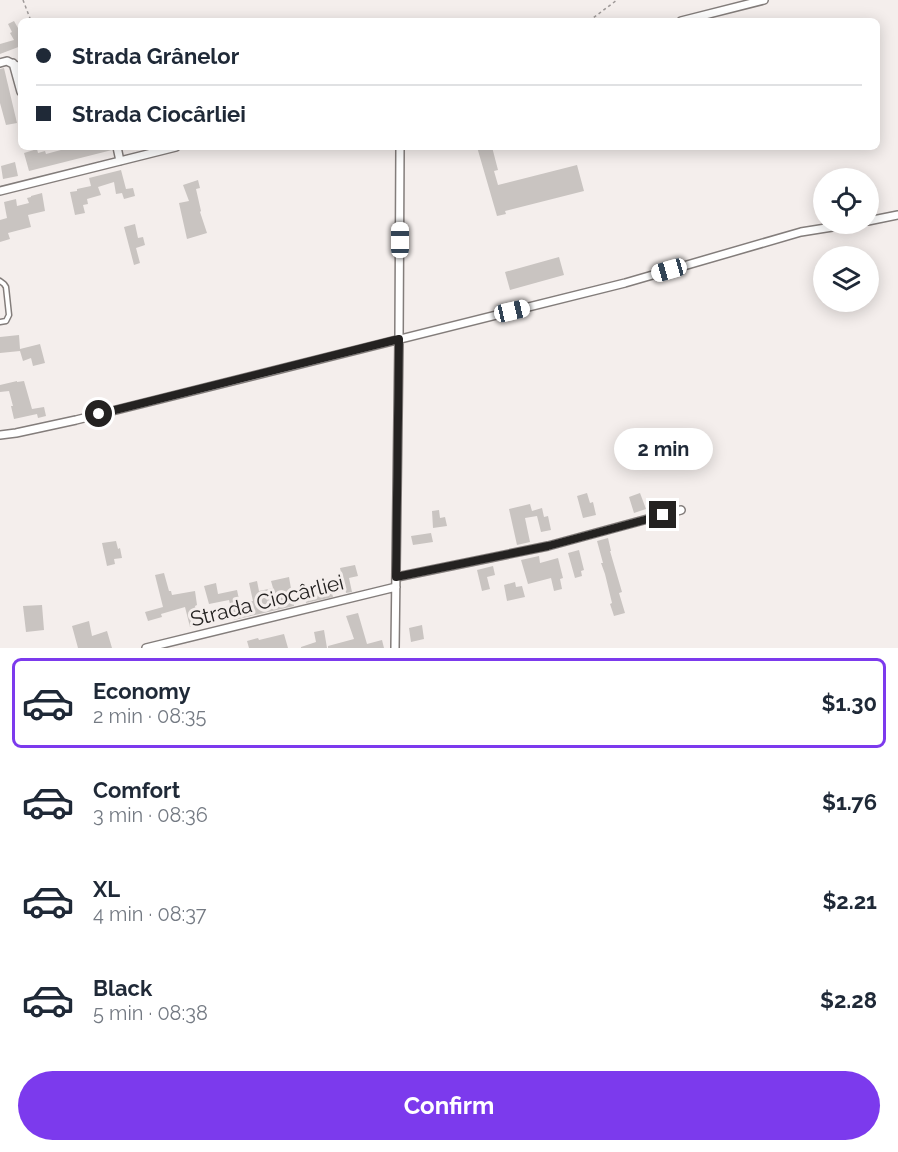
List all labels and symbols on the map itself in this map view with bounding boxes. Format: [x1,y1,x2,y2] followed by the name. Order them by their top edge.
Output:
[391,222,409,258] car
[649,256,689,284] car
[492,298,532,324] car
[85,400,112,427] route start
[614,428,712,470] callout: 2 min
[649,501,676,528] route end
[188,569,346,632] street label: Strada Ciocârliei

